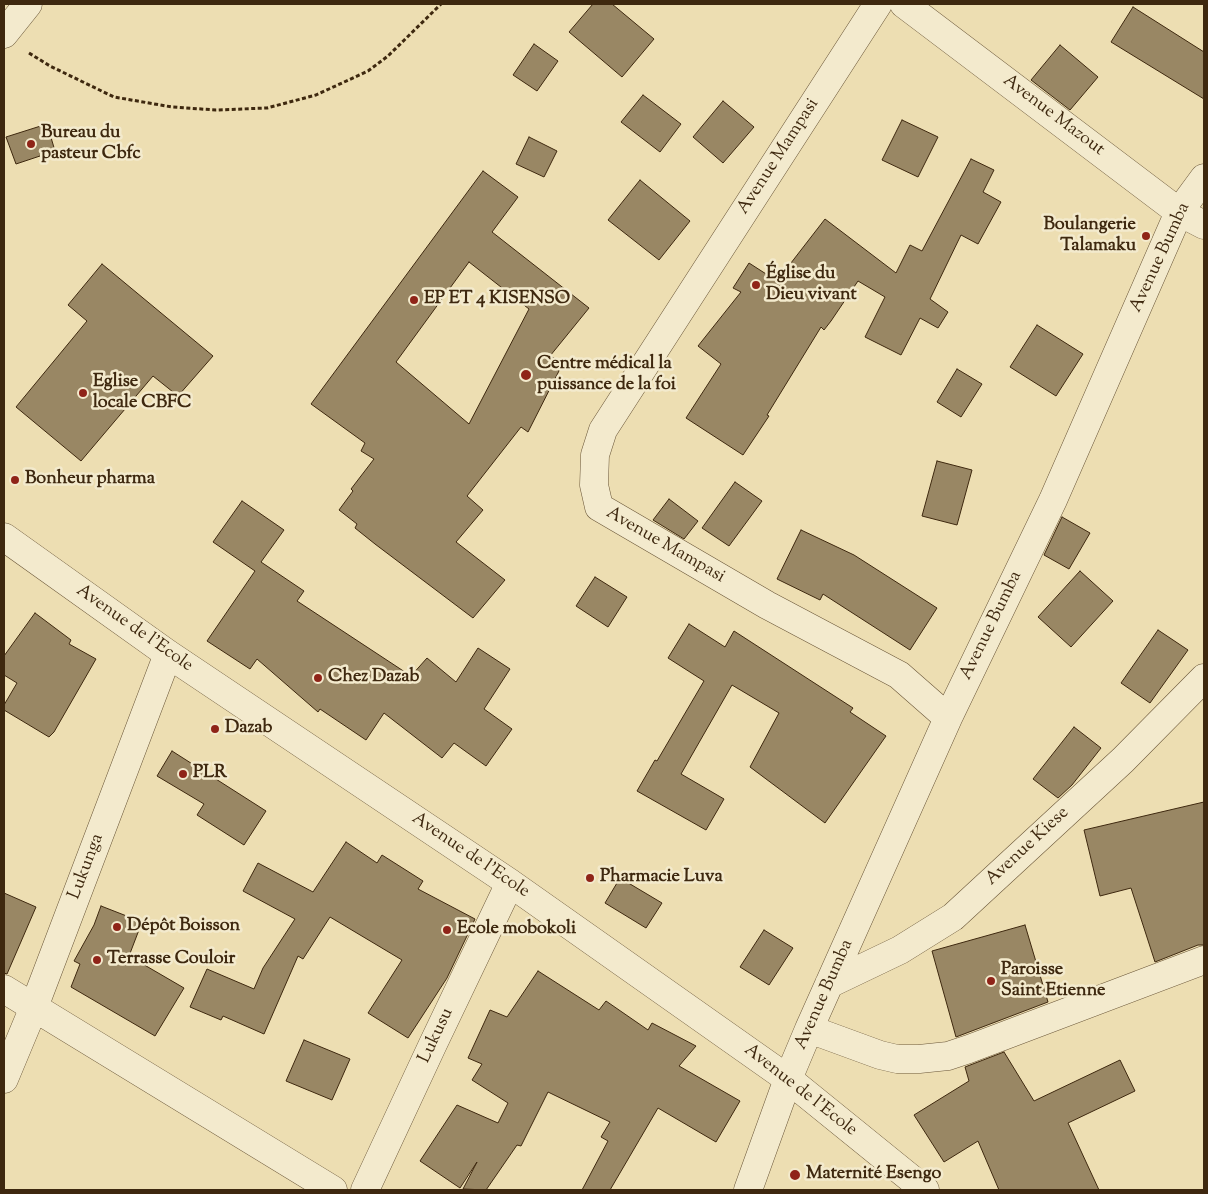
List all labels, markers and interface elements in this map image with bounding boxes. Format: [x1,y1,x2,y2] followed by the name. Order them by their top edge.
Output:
[998,71,1108,161] street label: Avenue Mazout
[733,95,825,219] street label: Avenue Mampasi
[41,123,141,166] place label: Bureau du pasteur Cbfc
[25,138,37,150] marker: Bureau du pasteur Cbfc
[1126,200,1196,316] street label: Avenue Bumba
[1043,215,1136,258] place label: Boulangerie Talamaku
[1140,230,1152,242] marker: Boulangerie Talamaku
[766,264,857,306] place label: Église du Dieu vivant
[750,279,762,291] marker: Église du Dieu vivant
[424,289,570,311] place label: EP ET 4 KISENSO
[408,294,420,306] marker: EP ET 4 KISENSO
[537,354,676,396] place label: Centre médical la puissance de la foi
[519,368,533,382] marker: Centre médical la puissance de la foi
[93,372,192,414] place label: Eglise locale CBFC
[77,387,89,399] marker: Eglise locale CBFC
[25,469,155,491] place label: Bonheur pharma
[9,474,21,486] marker: Bonheur pharma
[602,503,728,589] street label: Avenue Mampasi
[956,568,1028,684] street label: Avenue Bumba
[71,581,197,677] street label: Avenue de l'Ecole
[328,667,419,689] place label: Chez Dazab
[312,672,324,684] marker: Chez Dazab
[225,718,272,740] place label: Dazab
[209,723,221,735] marker: Dazab
[193,763,227,785] place label: PLR
[177,768,189,780] marker: PLR
[982,803,1074,891] street label: Avenue Kiese
[407,809,533,903] street label: Avenue de l'Ecole
[65,831,109,903] street label: Lukunga
[600,867,723,889] place label: Pharmacie Luva
[584,872,596,884] marker: Pharmacie Luva
[127,916,240,938] place label: Dépôt Boisson
[457,919,576,941] place label: Ecole mobokoli
[111,921,123,933] marker: Dépôt Boisson
[441,924,453,936] marker: Ecole mobokoli
[791,936,859,1054] street label: Avenue Bumba
[107,949,235,971] place label: Terrasse Couloir
[91,954,103,966] marker: Terrasse Couloir
[1001,960,1106,1002] place label: Paroisse Saint Etienne
[985,975,997,987] marker: Paroisse Saint Etienne
[415,1005,459,1067] street label: Lukusu
[739,1040,861,1142] street label: Avenue de l'Ecole
[806,1164,941,1186] place label: Maternité Esengo
[788,1168,802,1182] marker: Maternité Esengo

